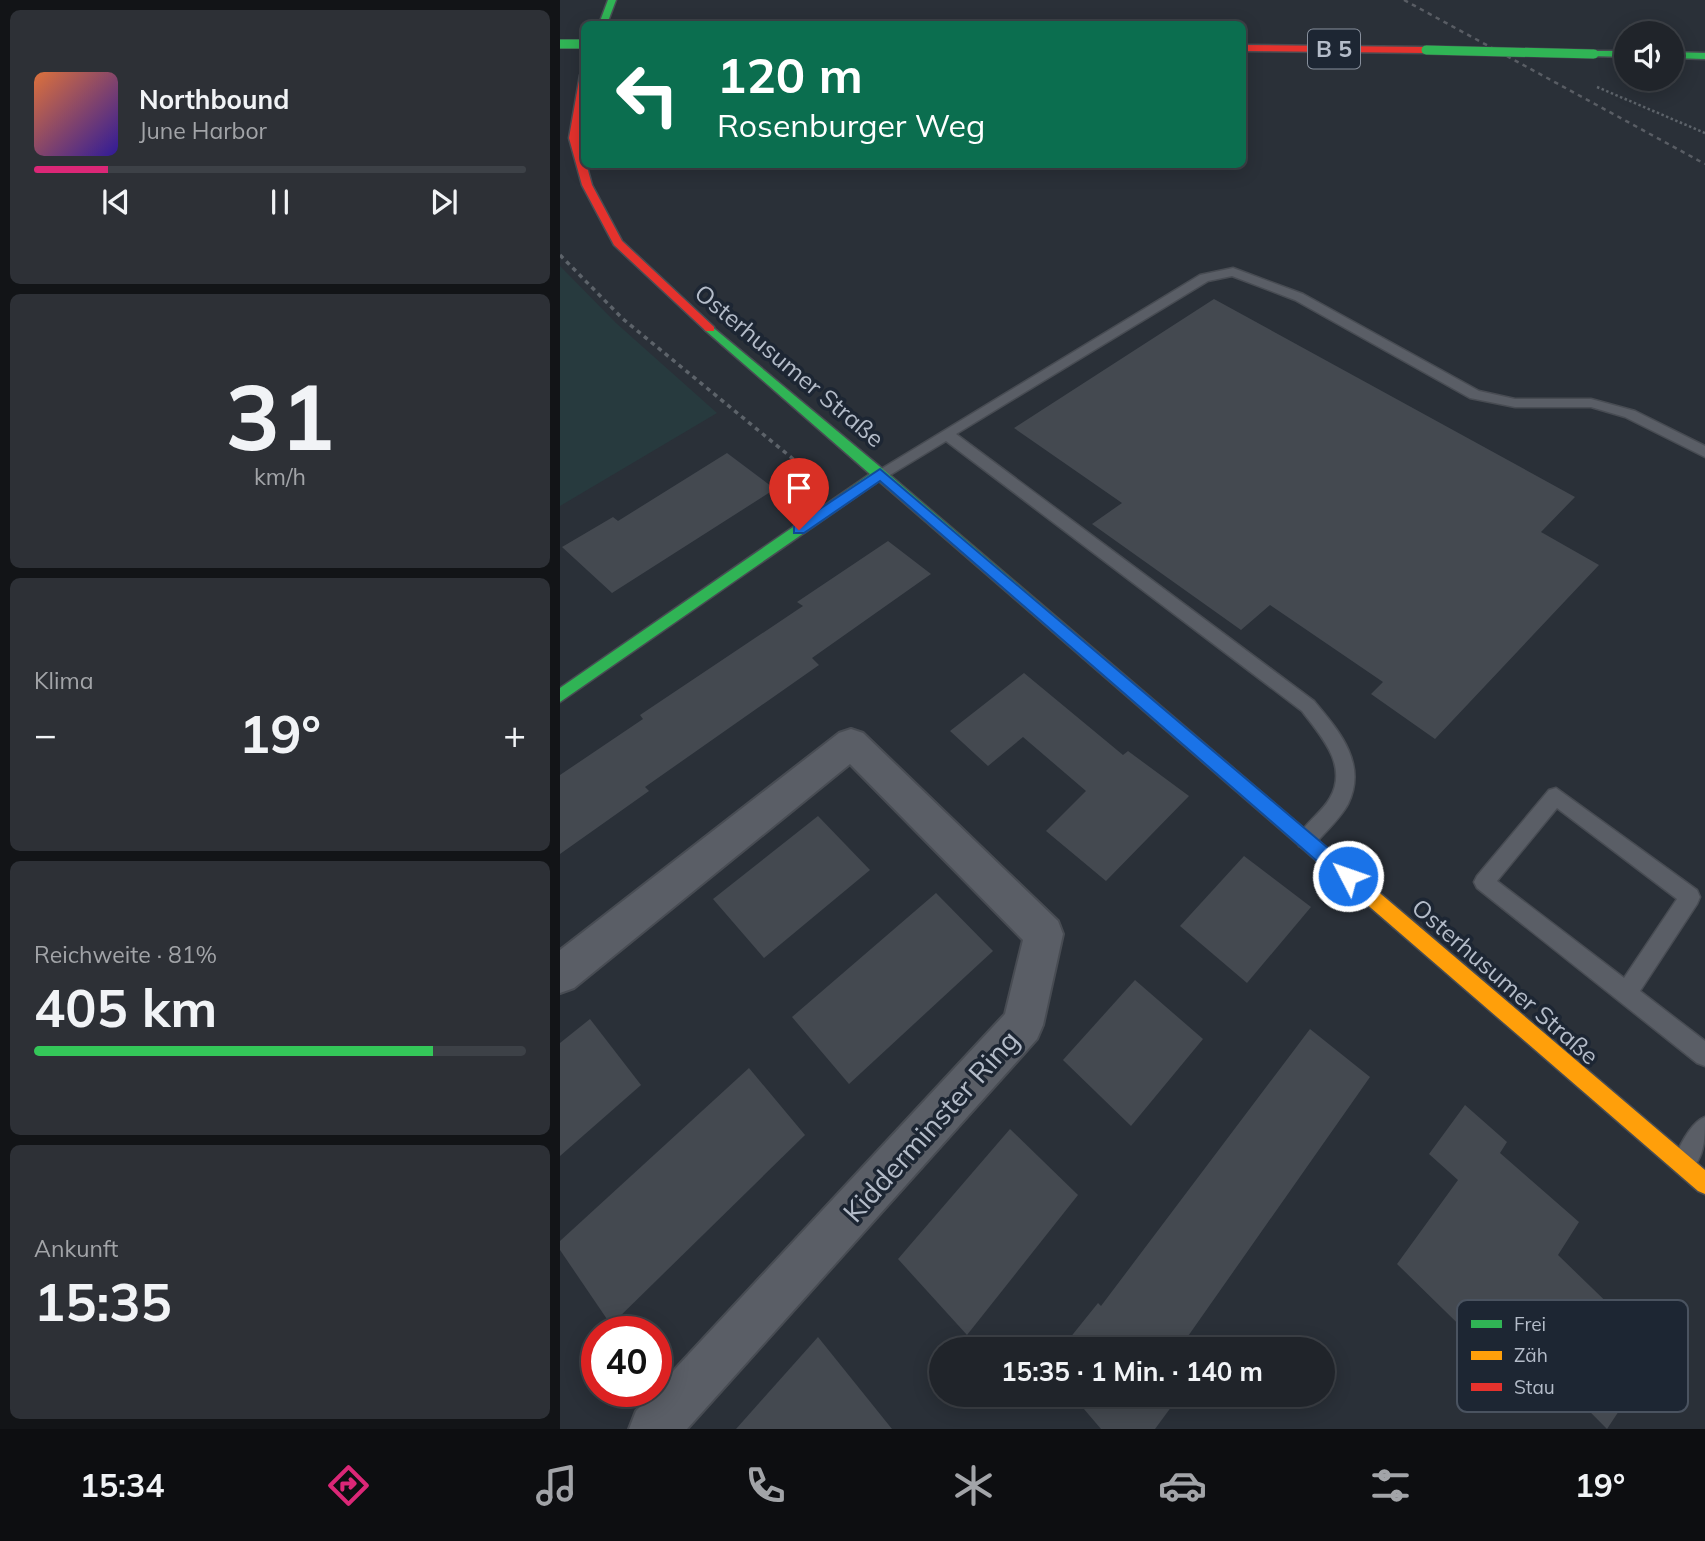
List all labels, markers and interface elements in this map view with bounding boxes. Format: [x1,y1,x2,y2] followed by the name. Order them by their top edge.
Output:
[1614,21,1684,91] map controls
[1614,21,1684,91] button: sound
[1308,30,1360,68] road number: B 5
[717,44,863,105] text: 120 m
[602,49,693,140] icon: left
[139,83,289,116] text: Northbound
[717,105,985,145] text: Rosenburger Weg
[139,116,267,145] text: June Harbor
[97,183,135,221] icon: previous
[261,183,299,221] icon: pause
[425,183,463,221] icon: next
[689,277,890,453] street label: Osterhusumer Straße
[225,359,335,473] text: 31
[769,458,829,530] pin
[254,462,306,491] text: km/h
[780,469,818,507] icon: arrive
[34,666,94,695] text: Klima
[239,701,321,766] text: 19°
[34,710,57,758] text: −
[503,710,526,758] text: +
[1311,839,1385,913] position arrow
[1406,892,1605,1071] street label: Osterhusumer Straße
[34,940,217,969] text: Reichweite · 81%
[34,975,217,1040] text: 405 km
[835,1022,1026,1229] street label: Kidderminster Ring
[34,1234,118,1263] text: Ankunft
[34,1269,172,1334] text: 15:35
[1457,1300,1688,1412] legend
[1514,1312,1546,1336] text: Frei
[581,1316,672,1407] speed limit sign: 40
[1514,1343,1548,1367] text: Zäh
[1001,1355,1263,1388] text: 15:35 · 1 Min. · 140 m
[1514,1375,1555,1399] text: Stau
[324,1461,373,1510] icon: directions
[532,1461,581,1510] icon: music
[741,1461,790,1510] icon: phone
[949,1461,998,1510] icon: climate
[1158,1461,1207,1510] icon: car
[1366,1461,1415,1510] icon: filters
[80,1465,164,1505] text: 15:34
[1575,1465,1625,1505] text: 19°

